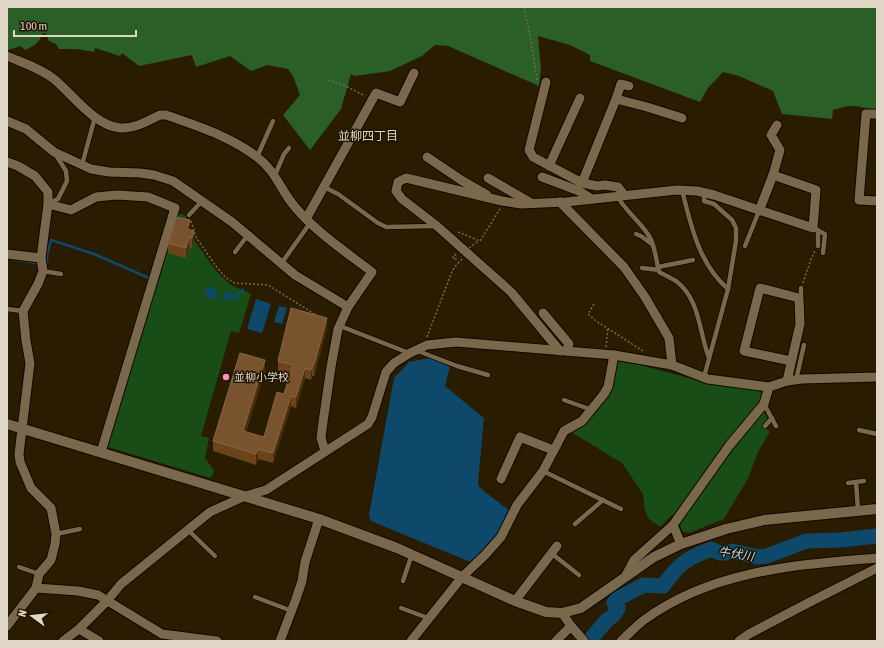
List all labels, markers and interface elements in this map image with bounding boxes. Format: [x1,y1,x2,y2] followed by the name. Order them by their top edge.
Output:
[14,12,136,38] scale bar
[20,19,47,33] text: 100 m
[338,129,398,143] district label: 並柳四丁目
[234,371,289,383] place label: 並柳小学校
[221,372,231,382] marker: 並柳小学校
[717,544,757,564] water label: 牛伏川
[12,596,52,636] north arrow
[16,609,29,618] text: N

